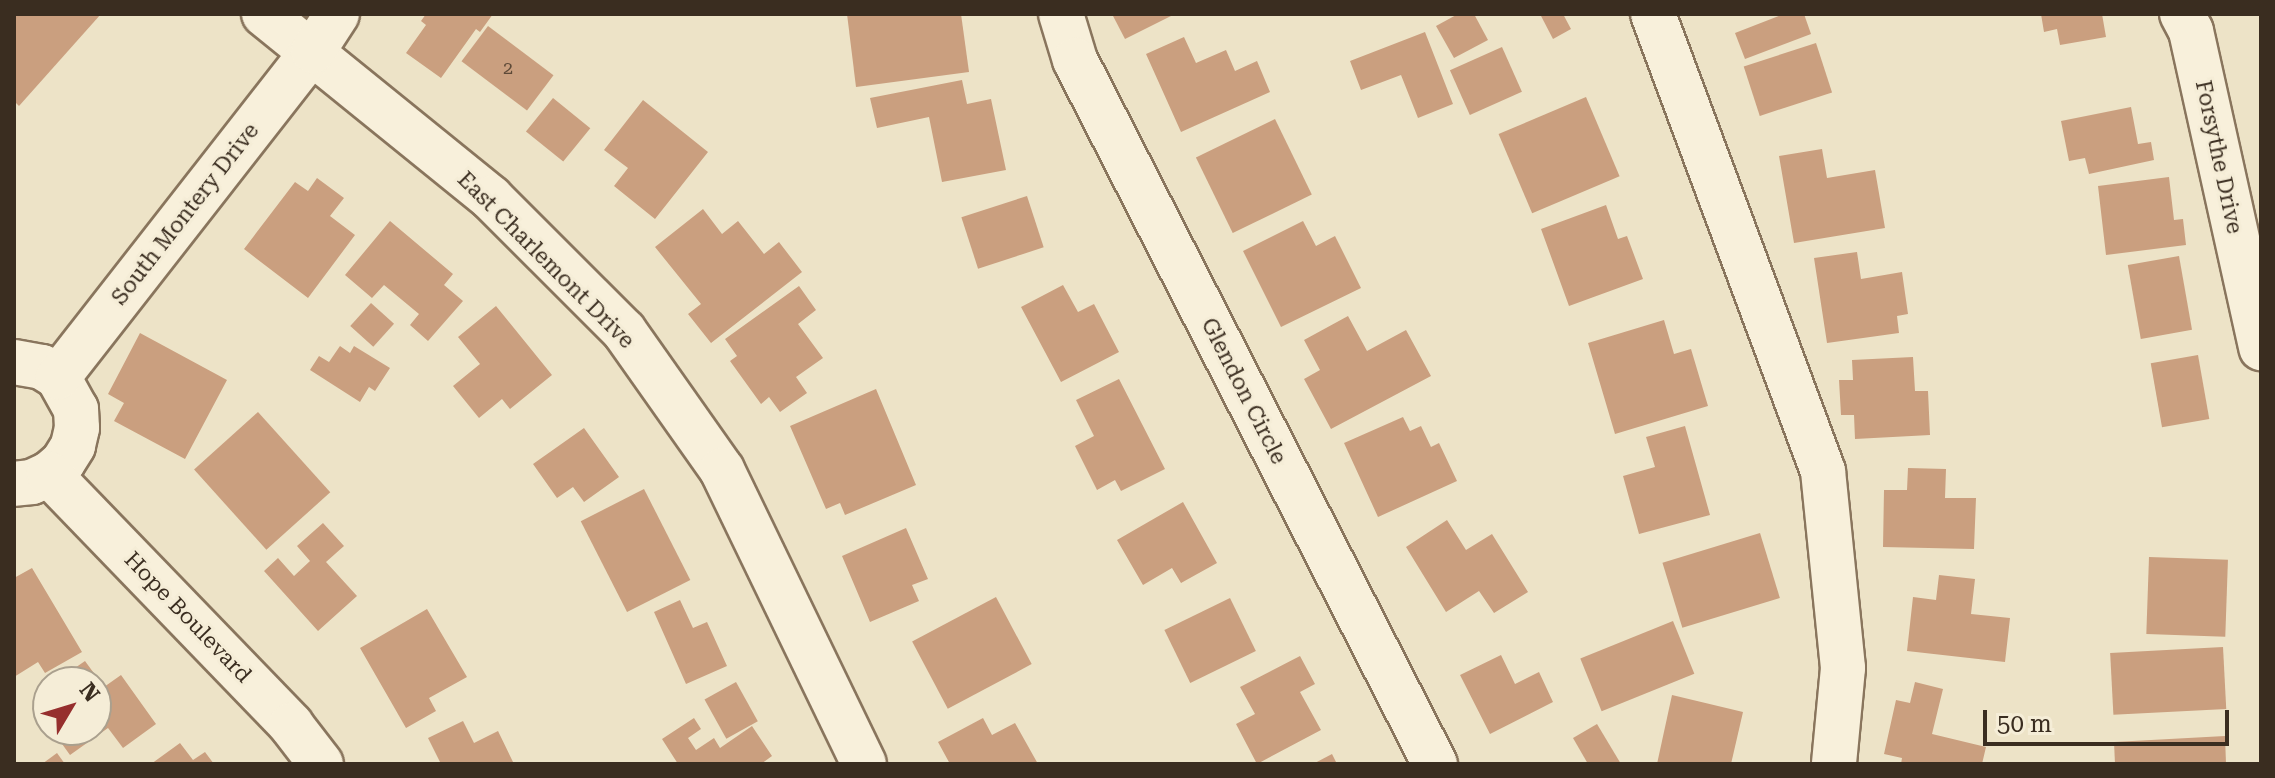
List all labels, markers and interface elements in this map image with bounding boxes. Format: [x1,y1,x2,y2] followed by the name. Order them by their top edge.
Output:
[503,57,513,79] house number: 2
[2190,78,2248,236] street label: Forsythe Drive
[106,118,264,310] street label: South Montery Drive
[452,166,640,354] street label: East Charlemont Drive
[1196,314,1292,468] street label: Glendon Circle
[119,546,257,688] street label: Hope Boulevard
[32,666,112,746] north arrow
[75,678,105,707] text: N
[1987,694,2233,744] scale bar
[1997,710,2052,738] text: 50 m

